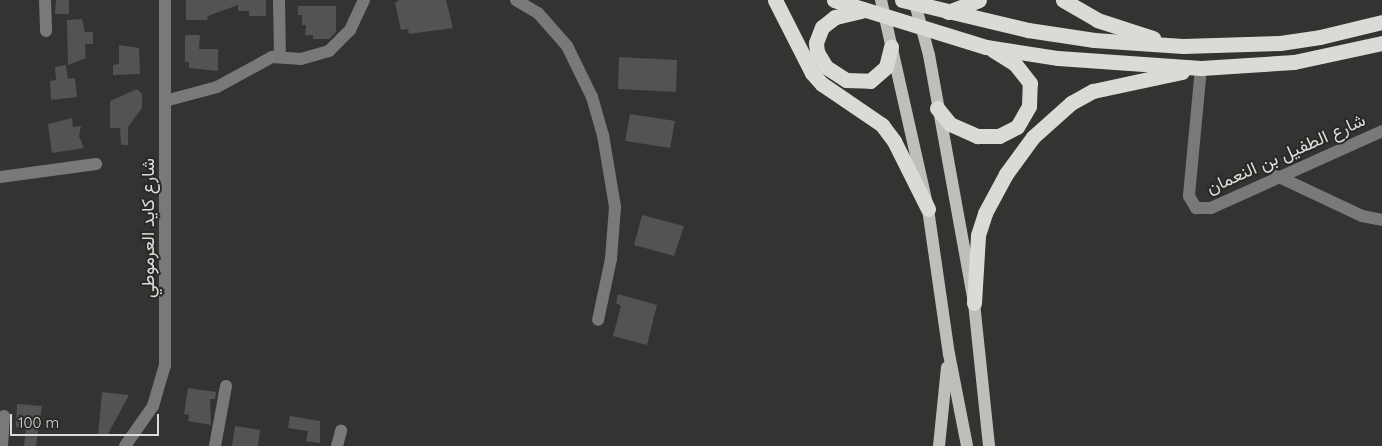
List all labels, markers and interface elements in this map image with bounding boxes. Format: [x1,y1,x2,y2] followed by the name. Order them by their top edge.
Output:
[1203,109,1369,199] street label: شارع الطفيل بن النعمان
[137,158,159,298] street label: شارع كايد العرموطي
[12,404,161,436] scale bar
[18,413,59,432] text: 100 m

